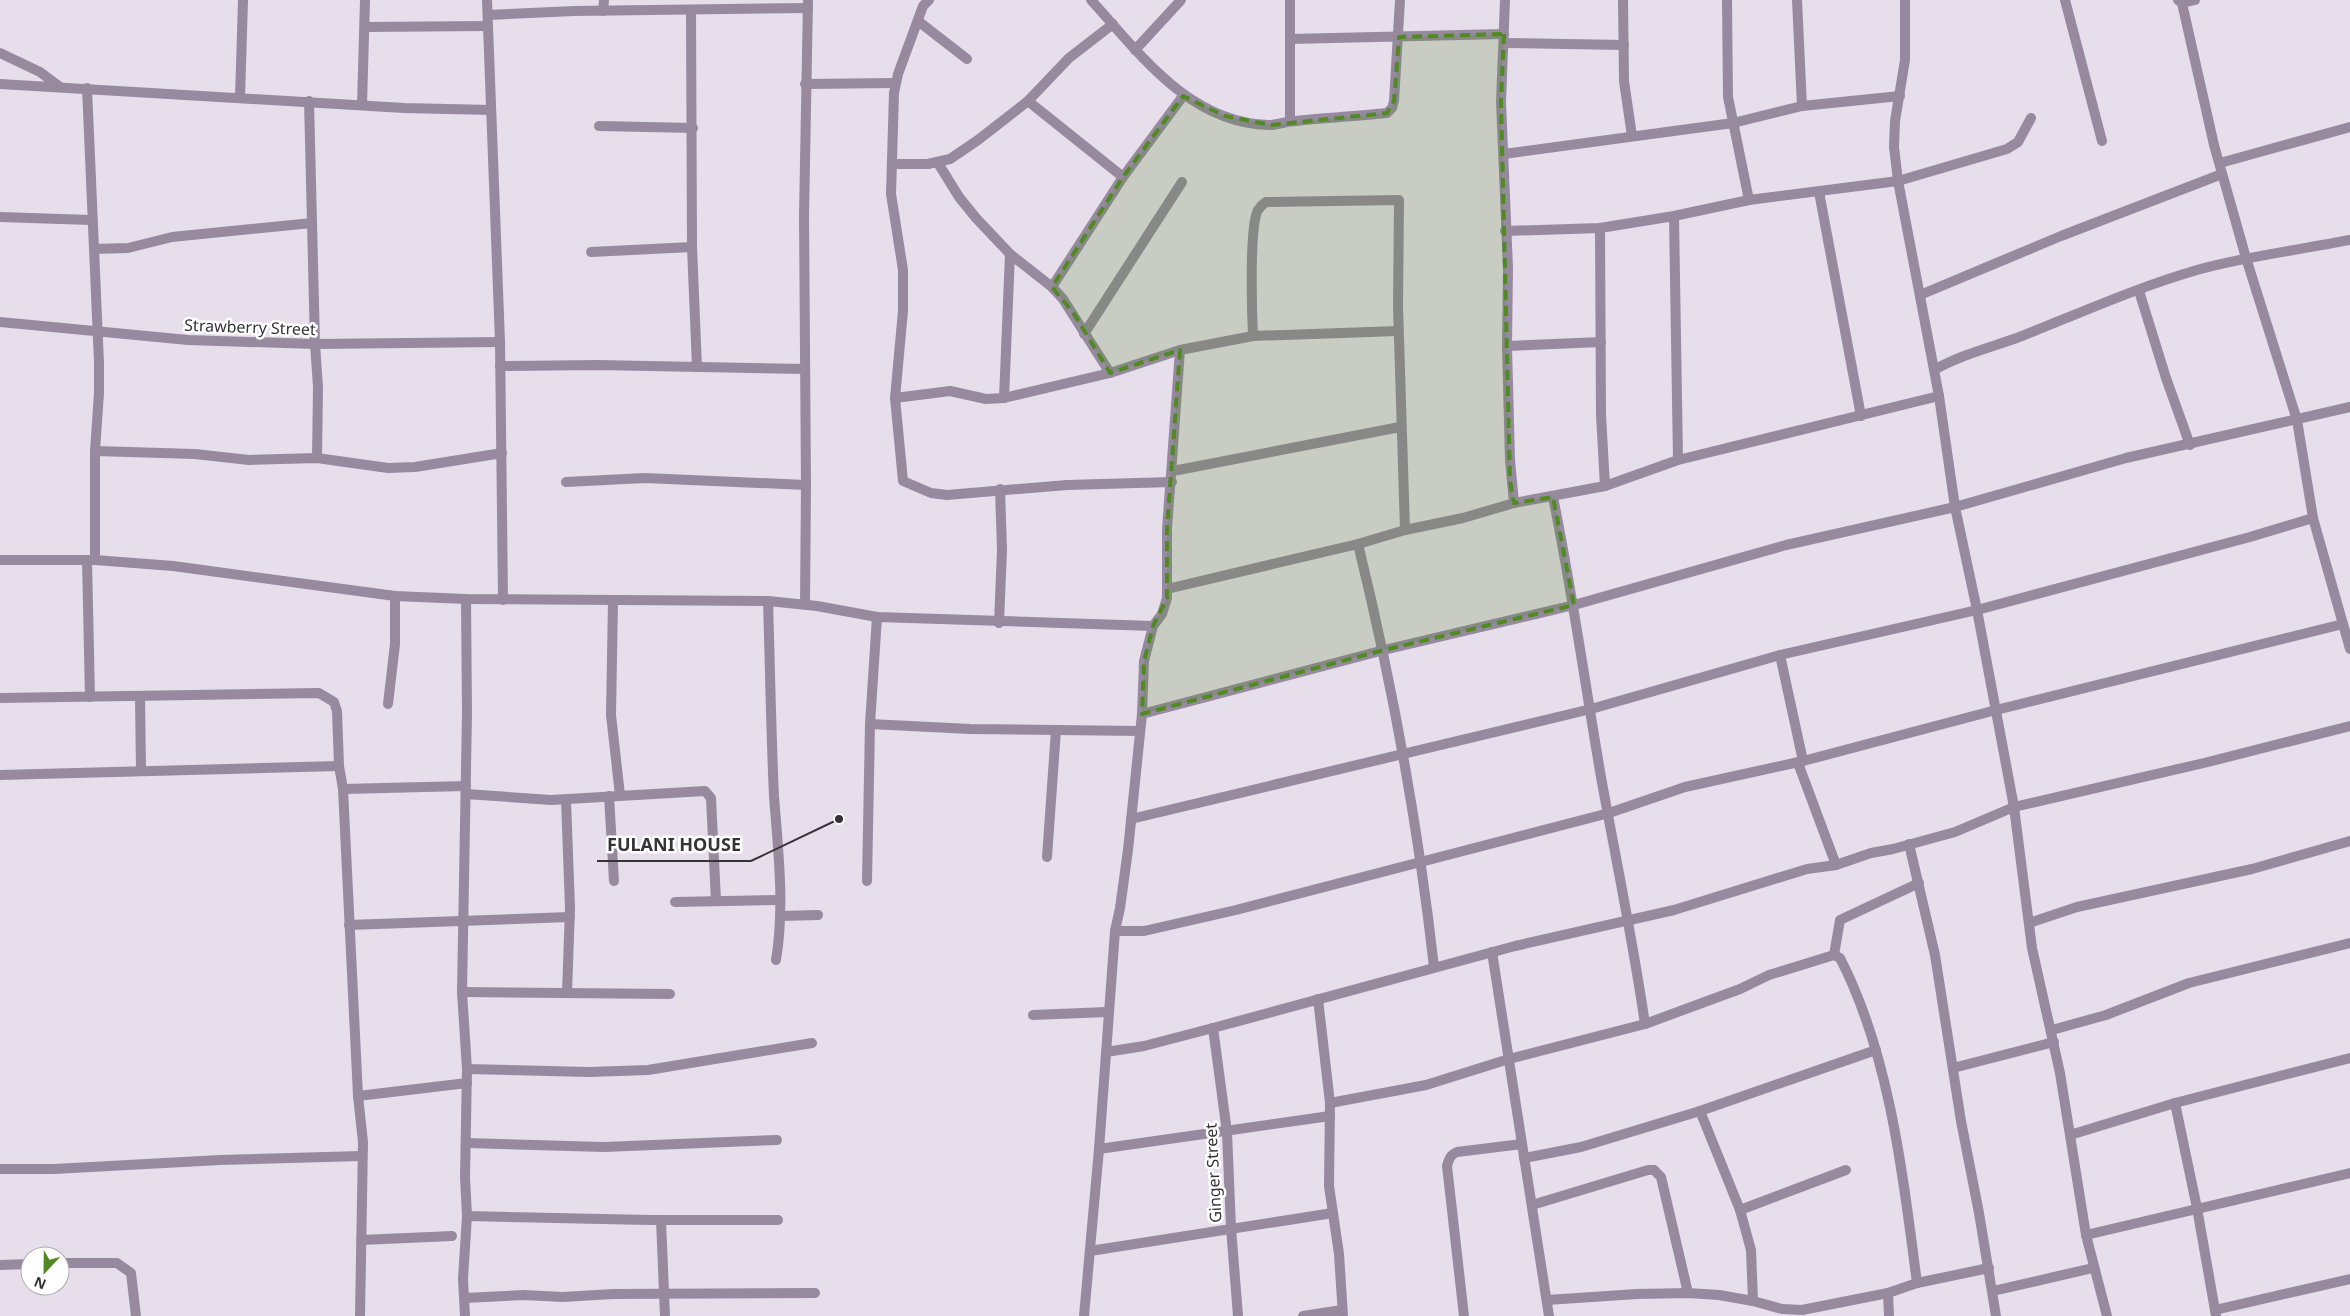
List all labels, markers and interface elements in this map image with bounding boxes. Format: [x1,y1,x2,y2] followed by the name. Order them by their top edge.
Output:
[184,314,316,340] street label: Strawberry Street
[597,828,751,861] callout: FULANI HOUSE
[607,832,741,856] text: FULANI HOUSE
[1199,1122,1227,1223] street label: Ginger Street
[20,1246,70,1296] north arrow
[31,1273,49,1294] text: N

